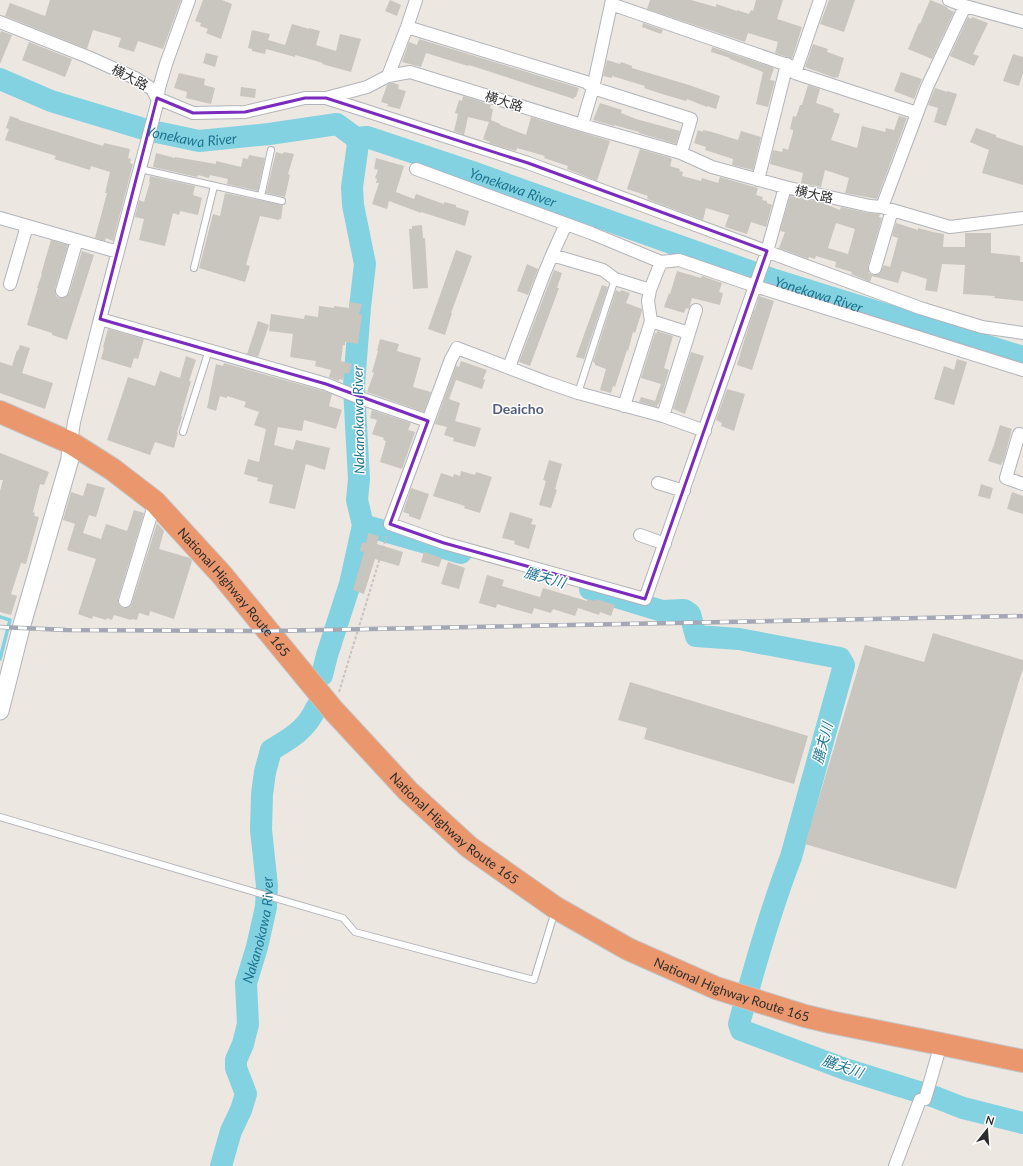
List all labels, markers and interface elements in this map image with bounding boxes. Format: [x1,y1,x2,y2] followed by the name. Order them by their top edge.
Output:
[109,61,151,93] street label: 横大路
[483,88,525,114] street label: 横大路
[145,122,238,150] water label: Yonekawa River
[467,163,559,210] water label: Yonekawa River
[793,182,835,206] street label: 横大路
[773,272,865,315] water label: Yonekawa River
[349,366,367,474] water label: Nakanokawa River
[492,400,544,417] district label: Deaicho
[174,524,294,660] street label: National Highway Route 165
[522,563,569,592] water label: 膳夫川
[808,719,836,765] water label: 膳夫川
[387,769,522,887] street label: National Highway Route 165
[238,876,276,985] water label: Nakanokawa River
[652,954,811,1025] street label: National Highway Route 165
[820,1051,868,1082] water label: 膳夫川
[967,1110,1007,1150] north arrow
[984,1113,996,1127] text: N

